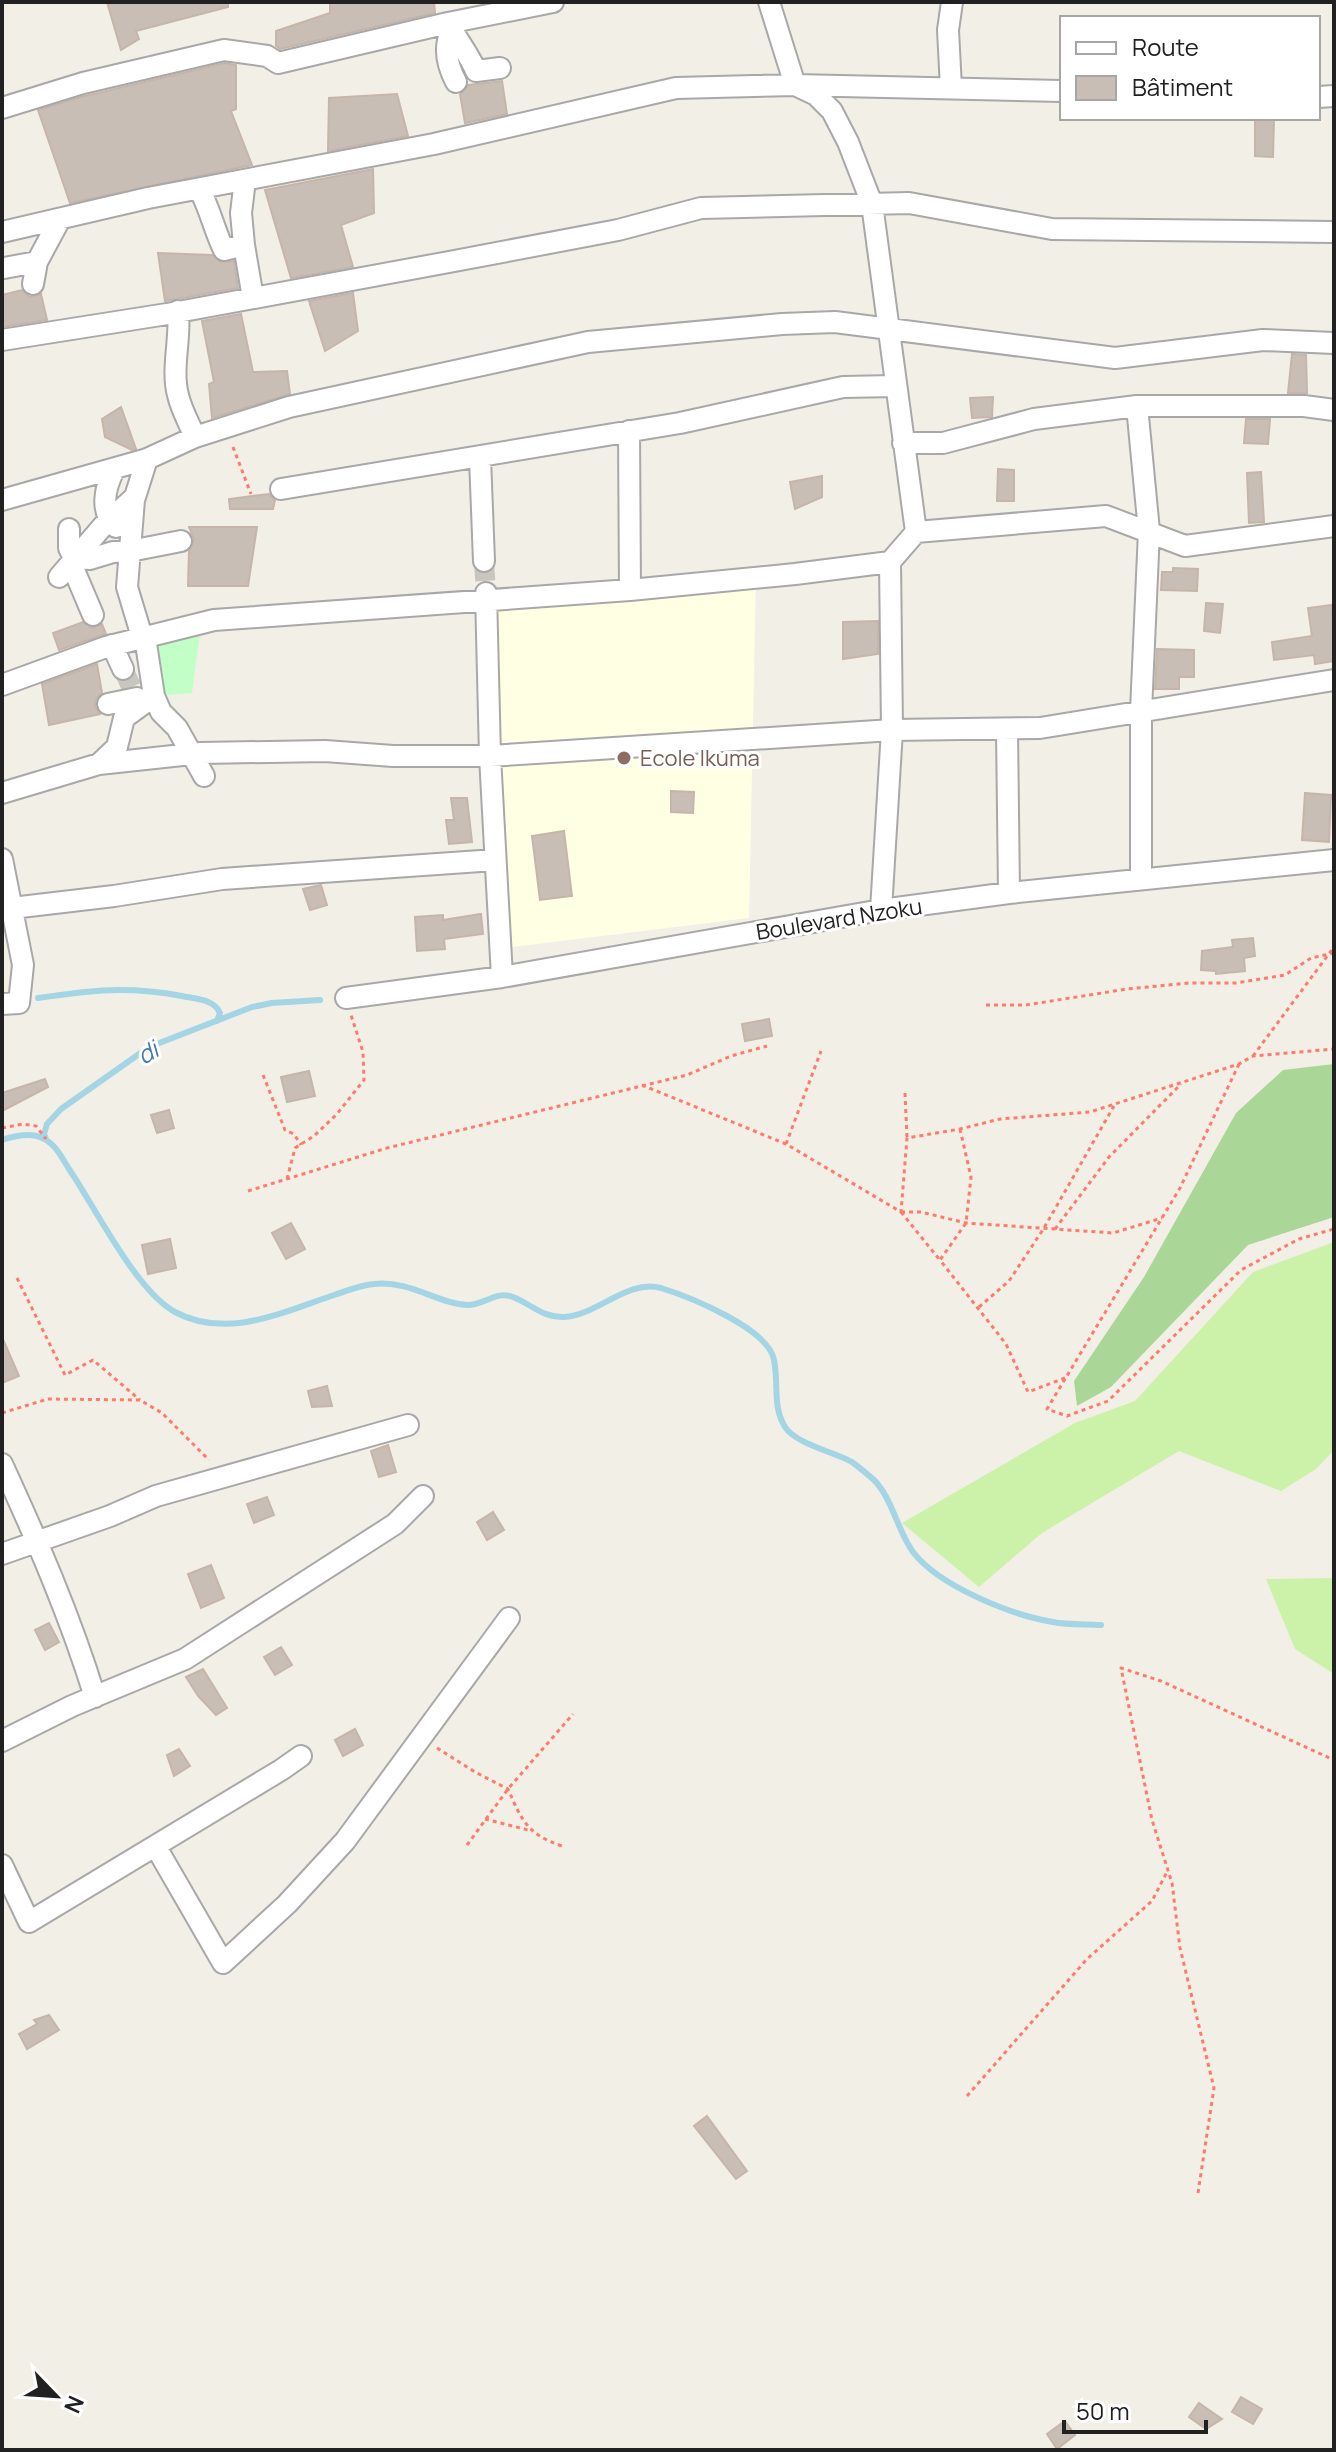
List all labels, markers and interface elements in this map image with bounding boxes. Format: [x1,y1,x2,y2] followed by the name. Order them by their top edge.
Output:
[1060,16,1320,120] legend
[1132,30,1199,63] text: Route
[1132,70,1233,103] text: Bâtiment
[640,743,760,773] place label: Ecole Ikuma
[615,749,633,767] marker: Ecole Ikuma
[754,891,924,947] street label: Boulevard Nzoku
[130,1031,167,1071] water label: di
[16,2356,96,2436] north arrow
[1064,2384,1206,2434] scale bar
[57,2391,91,2418] text: N
[1076,2394,1130,2427] text: 50 m

